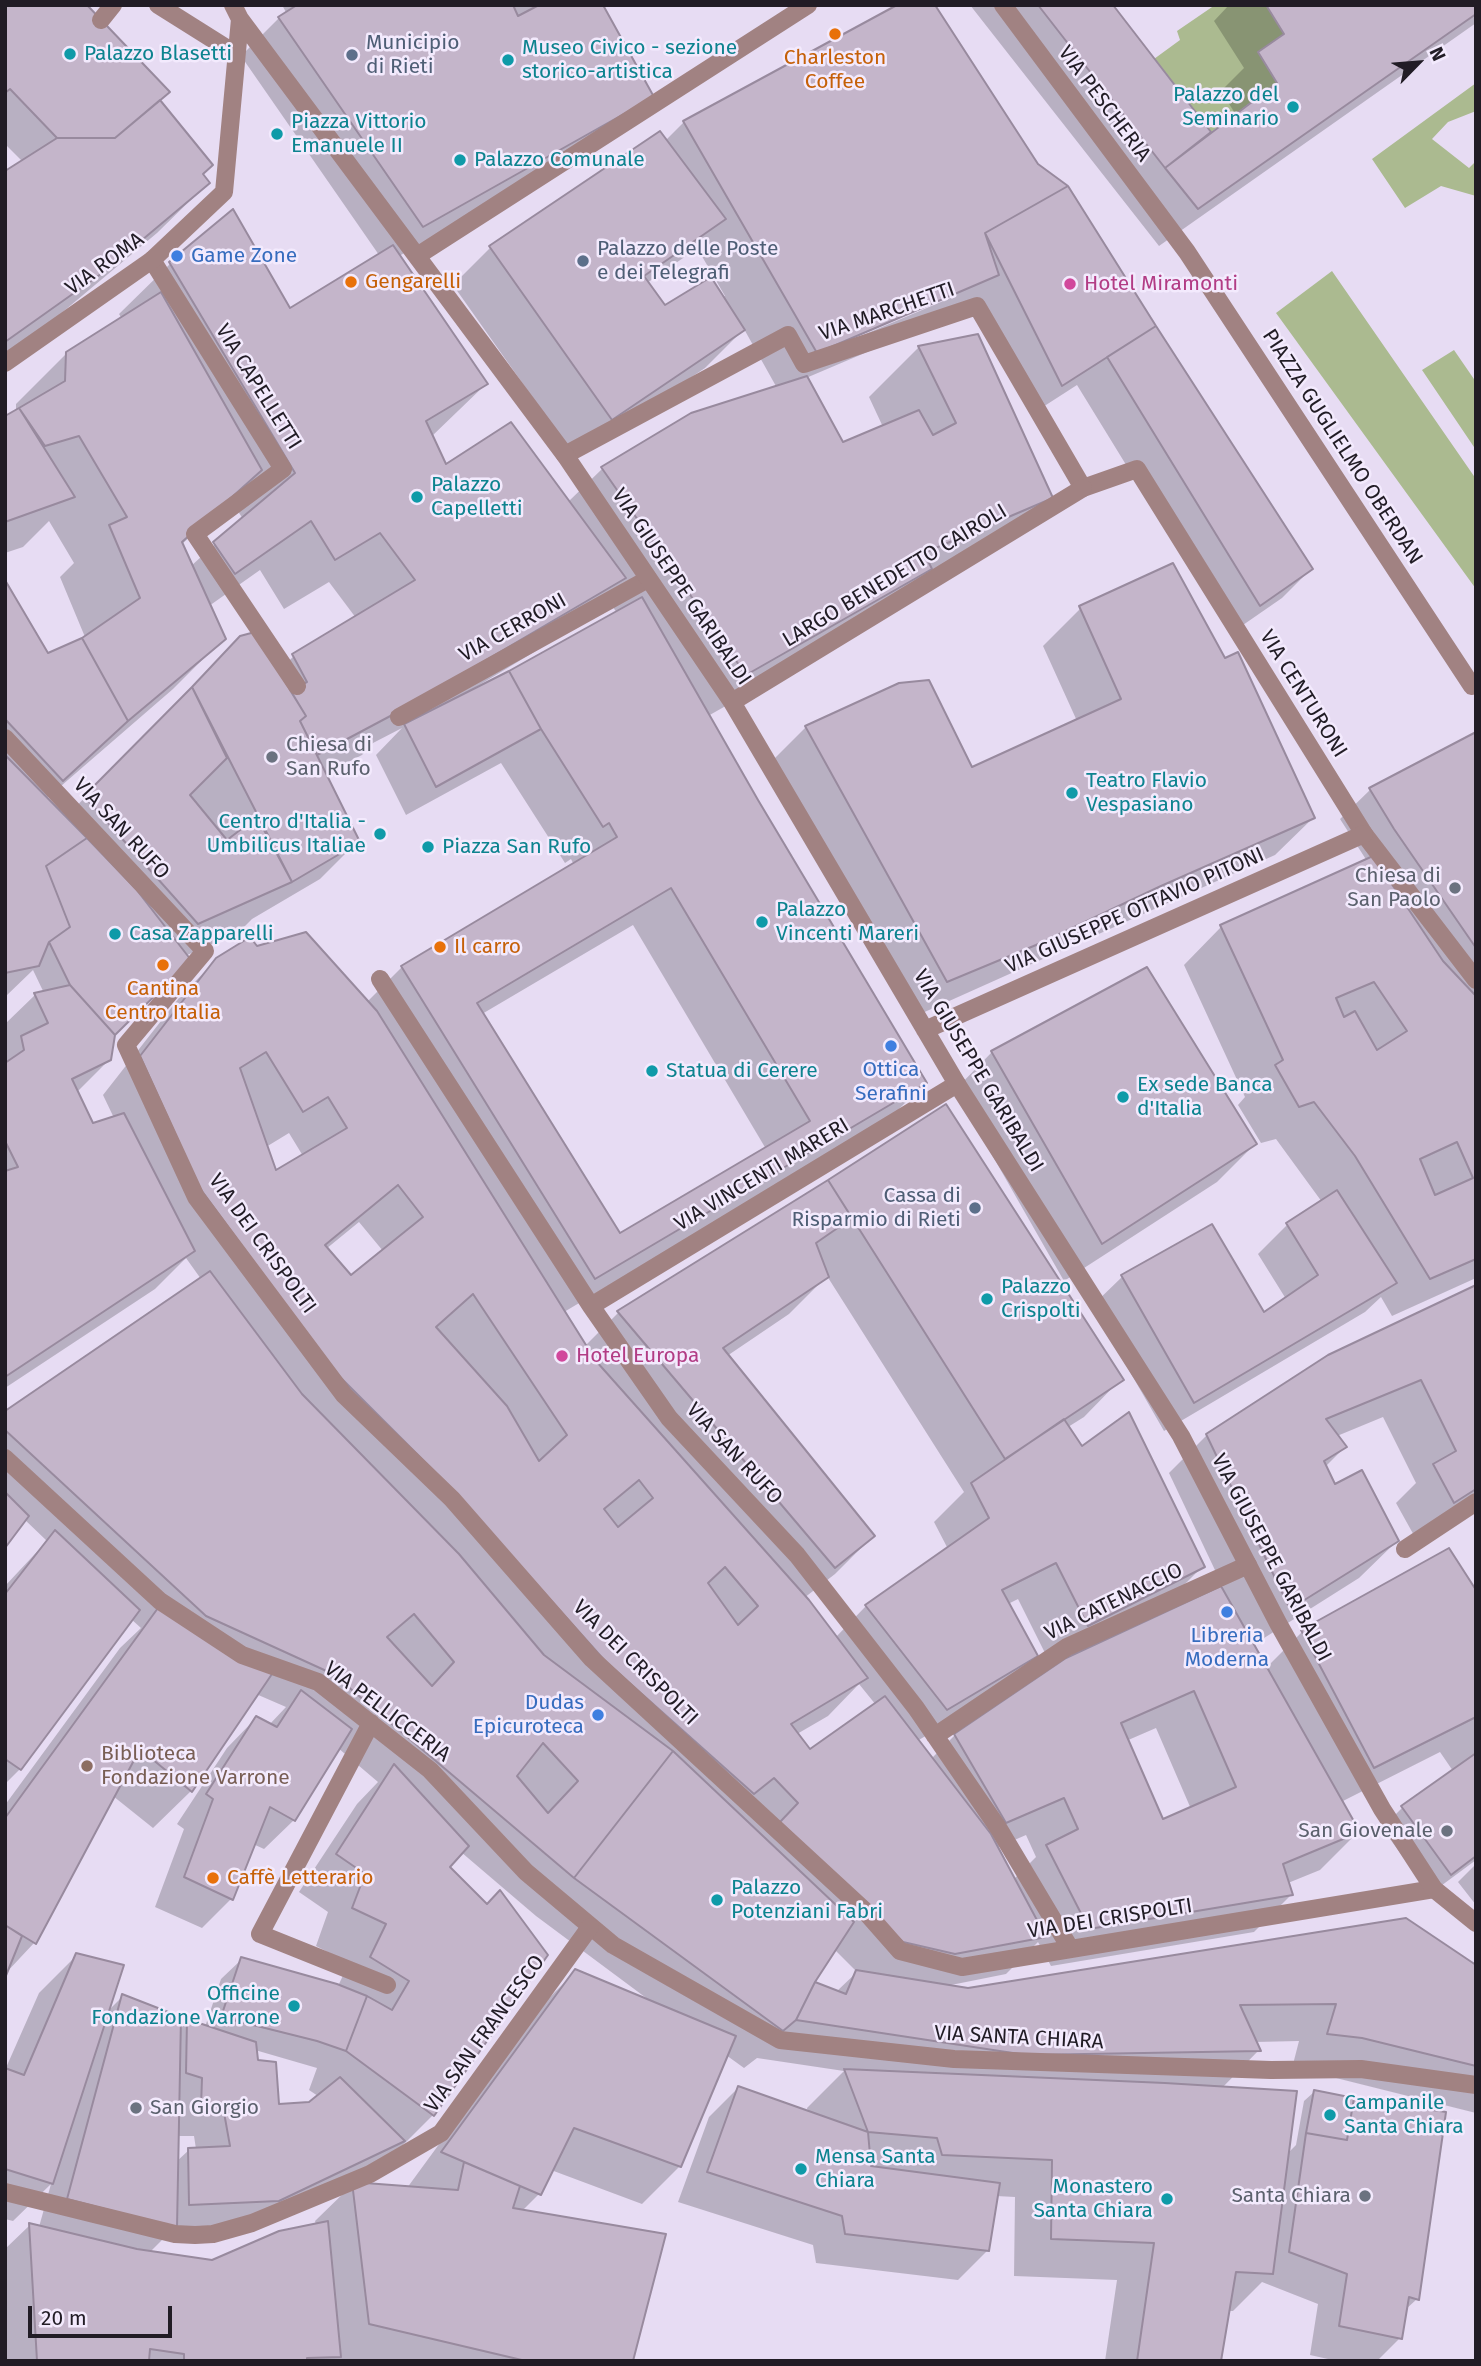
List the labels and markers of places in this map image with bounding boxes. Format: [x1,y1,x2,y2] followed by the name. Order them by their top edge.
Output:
[827,26,843,42] marker: Charleston Coffee
[366,30,459,80] place label: Municipio di Rieti
[522,35,737,85] place label: Museo Civico - sezione storico-artistica
[84,41,232,67] place label: Palazzo Blasetti
[784,45,886,95] place label: Charleston Coffee
[62,46,78,62] marker: Palazzo Blasetti
[344,47,360,63] marker: Municipio di Rieti
[500,52,516,68] marker: Museo Civico - sezione storico-artistica
[1173,82,1279,132] place label: Palazzo del Seminario
[1285,99,1301,115] marker: Palazzo del Seminario
[291,109,427,159] place label: Piazza Vittorio Emanuele II
[269,126,285,142] marker: Piazza Vittorio Emanuele II
[474,147,645,173] place label: Palazzo Comunale
[452,152,468,168] marker: Palazzo Comunale
[597,236,778,286] place label: Palazzo delle Poste e dei Telegrafi
[191,243,297,269] place label: Game Zone
[169,248,185,264] marker: Game Zone
[575,253,591,269] marker: Palazzo delle Poste e dei Telegrafi
[365,269,461,295] place label: Gengarelli
[1084,271,1238,297] place label: Hotel Miramonti
[343,274,359,290] marker: Gengarelli
[1062,276,1078,292] marker: Hotel Miramonti
[431,472,523,522] place label: Palazzo Capelletti
[409,489,425,505] marker: Palazzo Capelletti
[286,732,372,782] place label: Chiesa di San Rufo
[264,749,280,765] marker: Chiesa di San Rufo
[1086,768,1207,818] place label: Teatro Flavio Vespasiano
[1064,785,1080,801] marker: Teatro Flavio Vespasiano
[206,809,366,859] place label: Centro d'Italia - Umbilicus Italiae
[372,826,388,842] marker: Centro d'Italia - Umbilicus Italiae
[442,834,591,860] place label: Piazza San Rufo
[420,839,436,855] marker: Piazza San Rufo
[1347,863,1441,913] place label: Chiesa di San Paolo
[1447,880,1463,896] marker: Chiesa di San Paolo
[776,897,919,947] place label: Palazzo Vincenti Mareri
[754,914,770,930] marker: Palazzo Vincenti Mareri
[129,921,274,947] place label: Casa Zapparelli
[107,926,123,942] marker: Casa Zapparelli
[454,934,521,960] place label: Il carro
[432,939,448,955] marker: Il carro
[155,957,171,973] marker: Cantina Centro Italia
[105,976,221,1026] place label: Cantina Centro Italia
[883,1038,899,1054] marker: Ottica Serafini
[855,1057,927,1107] place label: Ottica Serafini
[666,1058,818,1084] place label: Statua di Cerere
[644,1063,660,1079] marker: Statua di Cerere
[1137,1072,1273,1122] place label: Ex sede Banca d'Italia
[1115,1089,1131,1105] marker: Ex sede Banca d'Italia
[791,1183,961,1233] place label: Cassa di Risparmio di Rieti
[967,1200,983,1216] marker: Cassa di Risparmio di Rieti
[1001,1274,1081,1324] place label: Palazzo Crispolti
[979,1291,995,1307] marker: Palazzo Crispolti
[576,1343,700,1369] place label: Hotel Europa
[554,1348,570,1364] marker: Hotel Europa
[1219,1604,1235,1620] marker: Libreria Moderna
[1185,1623,1269,1673] place label: Libreria Moderna
[473,1690,584,1740] place label: Dudas Epicuroteca
[590,1707,606,1723] marker: Dudas Epicuroteca
[101,1741,290,1791] place label: Biblioteca Fondazione Varrone
[79,1758,95,1774] marker: Biblioteca Fondazione Varrone
[1298,1818,1433,1844] place label: San Giovenale
[1439,1823,1455,1839] marker: San Giovenale
[227,1865,374,1891] place label: Caffè Letterario
[205,1870,221,1886] marker: Caffè Letterario
[731,1875,883,1925] place label: Palazzo Potenziani Fabri
[709,1892,725,1908] marker: Palazzo Potenziani Fabri
[91,1981,280,2031] place label: Officine Fondazione Varrone
[286,1998,302,2014] marker: Officine Fondazione Varrone
[1344,2090,1464,2140] place label: Campanile Santa Chiara
[150,2095,259,2121] place label: San Giorgio
[128,2100,144,2116] marker: San Giorgio
[1322,2107,1338,2123] marker: Campanile Santa Chiara
[815,2144,936,2194] place label: Mensa Santa Chiara
[793,2161,809,2177] marker: Mensa Santa Chiara
[1033,2174,1153,2224] place label: Monastero Santa Chiara
[1231,2183,1351,2209] place label: Santa Chiara
[1357,2188,1373,2204] marker: Santa Chiara
[1159,2191,1175,2207] marker: Monastero Santa Chiara

